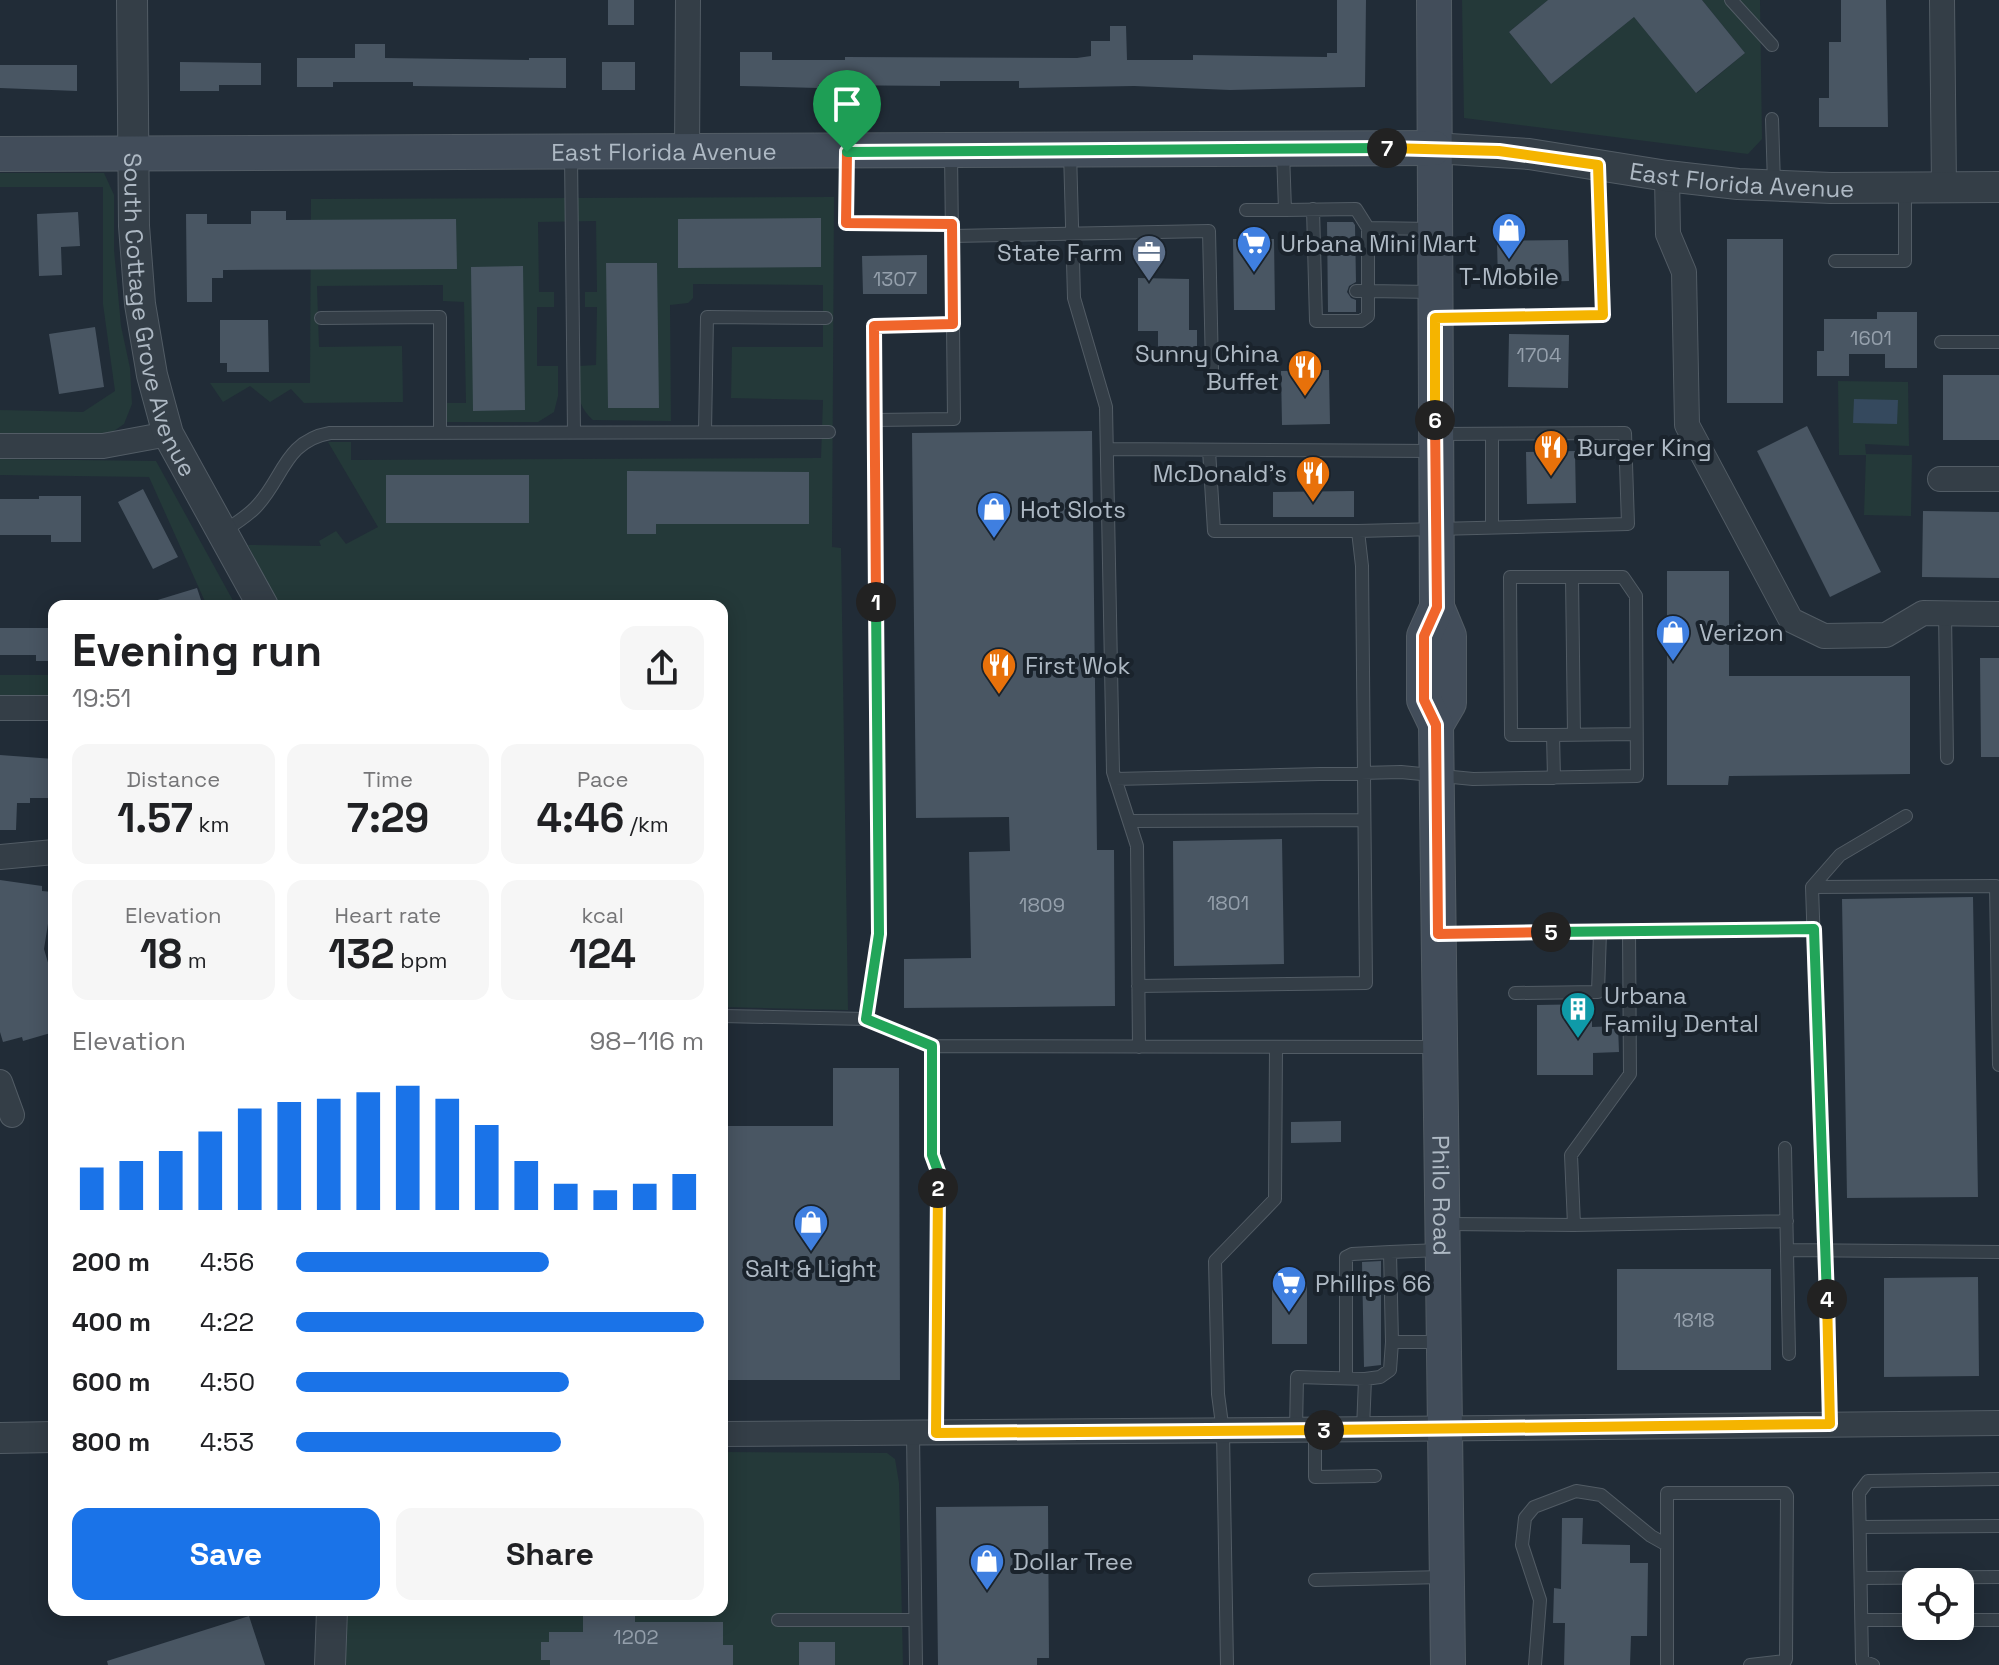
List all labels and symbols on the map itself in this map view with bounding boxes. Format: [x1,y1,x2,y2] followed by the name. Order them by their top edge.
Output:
[813,70,881,152] pin
[1367,128,1407,168] pin: 7
[551,135,777,167] street label: East Florida Avenue
[118,152,204,482] street label: South Cottage Grove Avenue
[1627,155,1854,204] street label: East Florida Avenue
[1490,211,1528,261] shop icon: T-Mobile
[1235,224,1273,274] supermarket icon: Urbana Mini Mart
[1280,228,1477,259] place label: Urbana Mini Mart
[1130,233,1168,283] office icon: State Farm
[997,237,1123,268] place label: State Farm
[1459,261,1559,292] place label: T-Mobile
[873,266,917,292] house number: 1307
[1850,325,1892,351] house number: 1601
[1135,338,1279,397] place label: Sunny China Buffet
[1517,342,1561,368] house number: 1704
[1286,348,1324,398] restaurant icon: Sunny China Buffet
[1415,400,1455,440] pin: 6
[1532,428,1570,478] restaurant icon: Burger King
[1577,432,1712,463] place label: Burger King
[1294,454,1332,504] restaurant icon: McDonald's
[1153,458,1287,489] place label: McDonald's
[975,490,1013,540] shop icon: Hot Slots
[1020,494,1126,525] place label: Hot Slots
[856,582,896,622] pin: 1
[1654,613,1692,663] shop icon: Verizon
[1699,617,1784,648] place label: Verizon
[980,646,1018,696] restaurant icon: First Wok
[1025,650,1131,681] place label: First Wok
[1207,890,1249,916] house number: 1801
[1019,892,1065,918] house number: 1809
[1531,912,1571,952] pin: 5
[1604,980,1759,1039] place label: Urbana Family Dental
[1559,990,1597,1040] building icon: Urbana Family Dental
[1426,1135,1458,1256] street label: Philo Road
[918,1168,958,1208] pin: 2
[792,1203,830,1253] shop icon: Salt & Light
[745,1253,877,1284] place label: Salt & Light
[1270,1264,1308,1314] supermarket icon: Phillips 66
[1315,1268,1431,1299] place label: Phillips 66
[1807,1279,1847,1319] pin: 4
[1673,1307,1715,1333] house number: 1818
[1304,1410,1344,1450] pin: 3
[968,1542,1006,1592] shop icon: Dollar Tree
[1013,1546,1133,1577] place label: Dollar Tree
[613,1624,659,1650] house number: 1202

